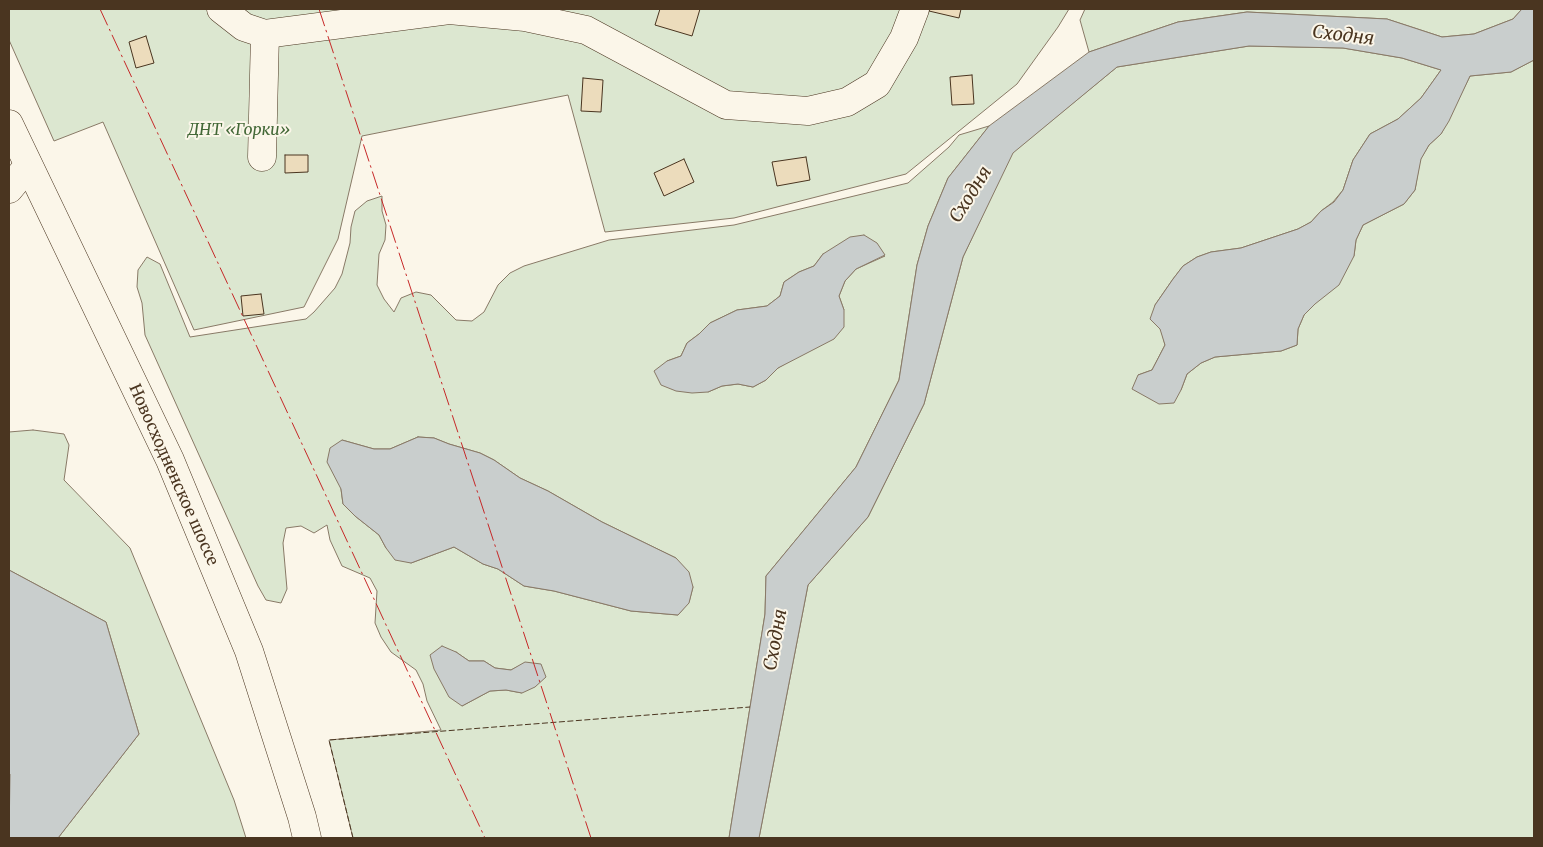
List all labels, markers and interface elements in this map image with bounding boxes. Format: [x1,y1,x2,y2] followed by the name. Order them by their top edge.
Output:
[1311,21,1375,51] water label: Сходня
[188,120,290,140] park label: ДНТ «Горки»
[945,163,997,227] water label: Сходня
[124,381,222,569] street label: Новосходненское шоссе
[760,607,792,673] water label: Сходня

